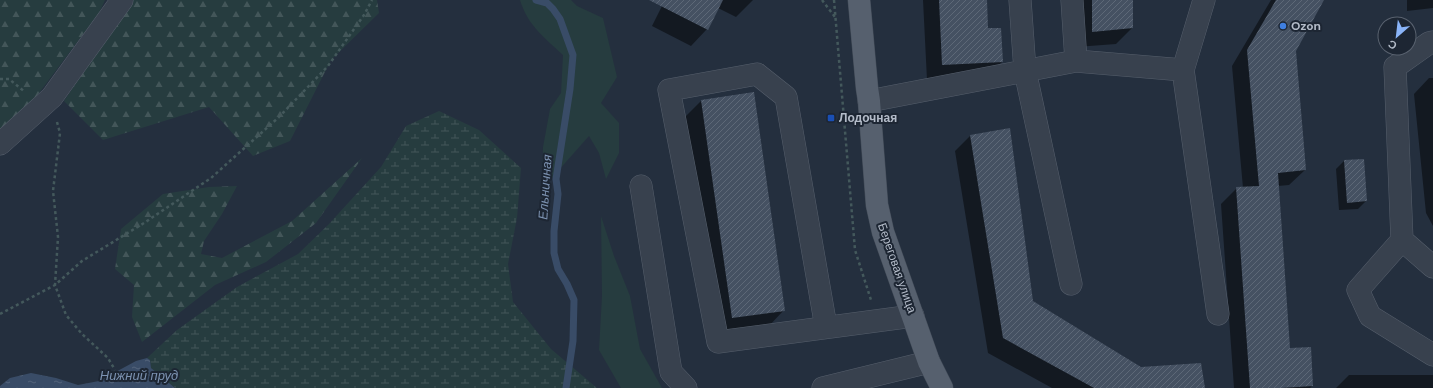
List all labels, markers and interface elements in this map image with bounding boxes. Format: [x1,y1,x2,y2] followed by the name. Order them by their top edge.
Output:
[1377,16,1417,56] north arrow
[1291,18,1321,34] place label: Ozon
[1278,21,1288,31] marker: Ozon
[1385,37,1399,53] text: С
[839,110,897,126] place label: Лодочная
[826,113,836,123] marker: Лодочная
[534,154,556,220] water label: Ельничная
[874,221,920,315] street label: Береговая улица
[100,367,178,384] water label: Нижний пруд

